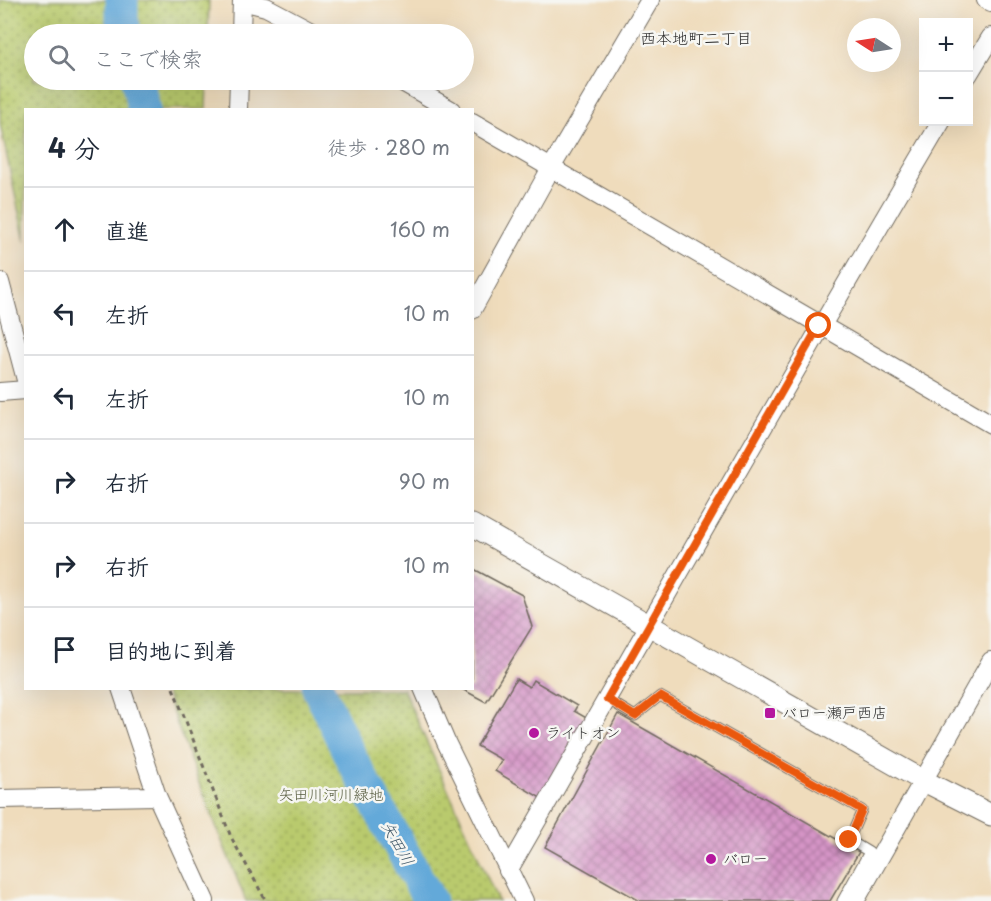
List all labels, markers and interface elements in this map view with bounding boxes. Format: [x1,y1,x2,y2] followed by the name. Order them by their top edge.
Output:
[847,18,901,72] north arrow
[919,18,973,126] map controls
[919,18,973,72] button: +
[24,24,474,90] search box
[640,25,752,49] district label: 西本地町二丁目
[45,41,78,74] icon: search
[93,41,203,74] text: ここで検索
[919,72,973,126] button: −
[48,128,100,167] text: 4 分
[328,132,450,162] text: 徒歩 · 280 m
[48,213,81,246] icon: ahead
[105,213,149,246] text: 直進
[390,214,450,244] text: 160 m
[48,297,81,330] icon: left
[105,297,149,330] text: 左折
[403,298,450,328] text: 10 m
[805,312,831,338] route start
[48,381,81,414] icon: left
[105,381,149,414] text: 左折
[403,382,450,412] text: 10 m
[48,465,81,498] icon: right
[105,465,149,498] text: 右折
[399,466,450,496] text: 90 m
[48,549,81,582] icon: right
[105,549,149,582] text: 右折
[403,550,450,580] text: 10 m
[48,633,81,666] icon: arrive
[105,633,237,666] text: 目的地に到着
[782,700,887,723] place label: バロー瀬戸西店
[763,706,777,720] marker: バロー瀬戸西店
[546,720,620,743] place label: ライトオン
[527,726,541,740] marker: ライトオン
[278,782,384,805] park label: 矢田川河川緑地
[377,816,421,869] water label: 矢田川
[835,826,861,852] route end
[723,846,768,869] place label: バロー
[704,852,718,866] marker: バロー

